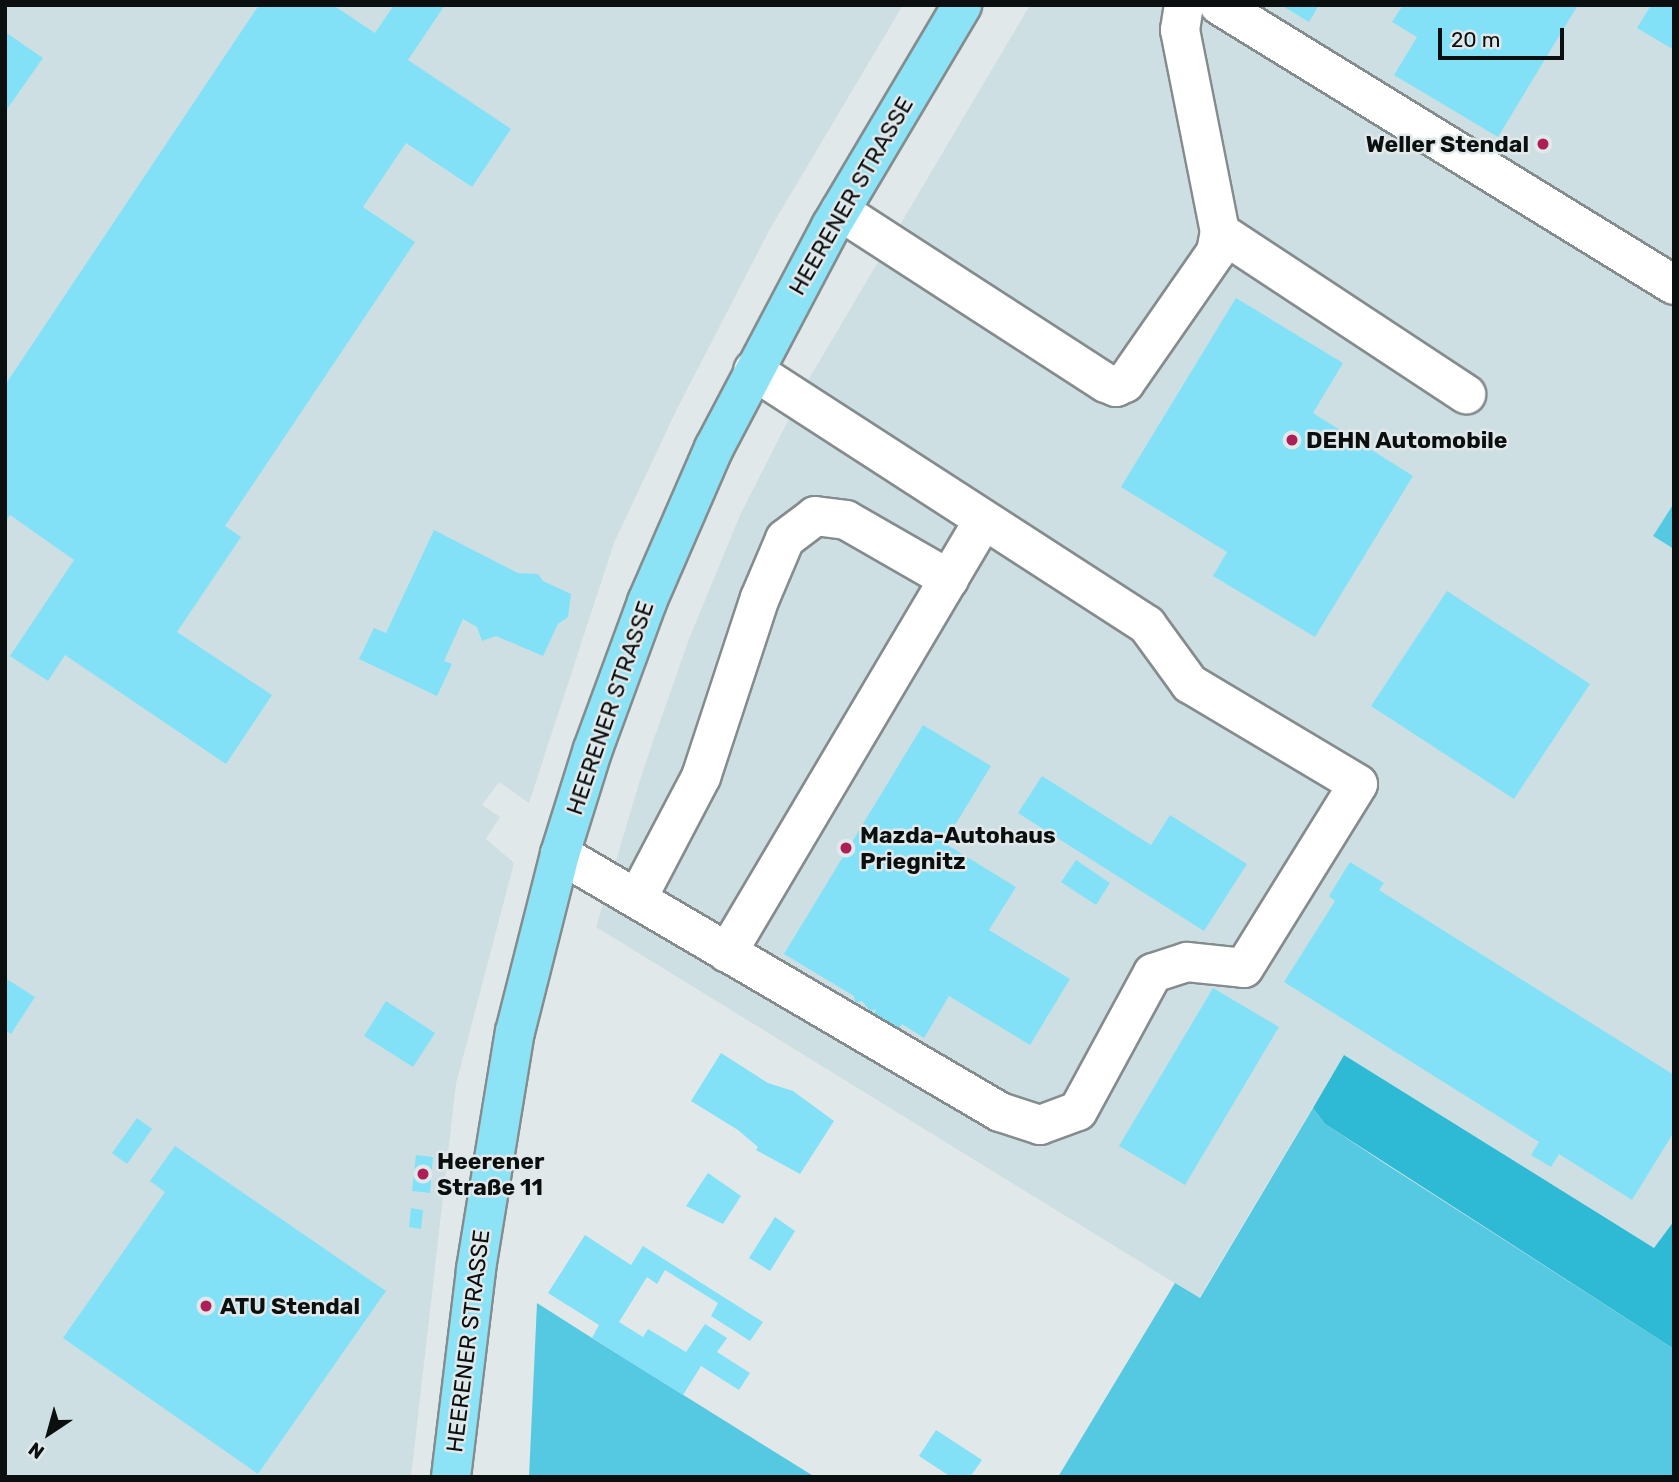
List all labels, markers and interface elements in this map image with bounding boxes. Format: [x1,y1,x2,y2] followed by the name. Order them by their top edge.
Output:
[1441,14,1567,58] scale bar
[1451,27,1500,52] text: 20 m
[783,92,919,300] street label: HEERENER STRASSE
[1365,130,1529,158] place label: Weller Stendal
[1535,136,1551,152] marker: Weller Stendal
[1306,426,1508,454] place label: DEHN Automobile
[1284,432,1300,448] marker: DEHN Automobile
[560,598,660,818] street label: HEERENER STRASSE
[860,821,1056,875] place label: Mazda-Autohaus Priegnitz
[838,840,854,856] marker: Mazda-Autohaus Priegnitz
[437,1147,544,1201] place label: Heerener Straße 11
[415,1166,431,1182] marker: Heerener Straße 11
[441,1228,495,1454] street label: HEERENER STRASSE
[220,1292,360,1320] place label: ATU Stendal
[198,1298,214,1314] marker: ATU Stendal
[14,1398,84,1468] north arrow
[24,1437,49,1464] text: N

